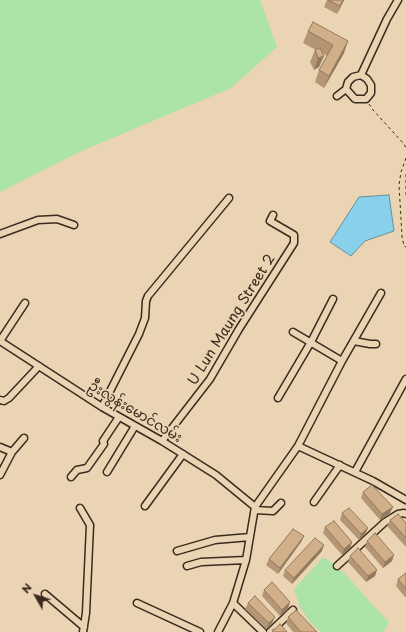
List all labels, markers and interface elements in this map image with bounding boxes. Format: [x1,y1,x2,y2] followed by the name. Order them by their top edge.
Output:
[185,251,279,389] street label: U Lun Maung Street 2
[85,377,185,447] street label: ဦးလွန်းမောင်လမ်း
[16,576,56,616] north arrow
[17,579,36,597] text: N

